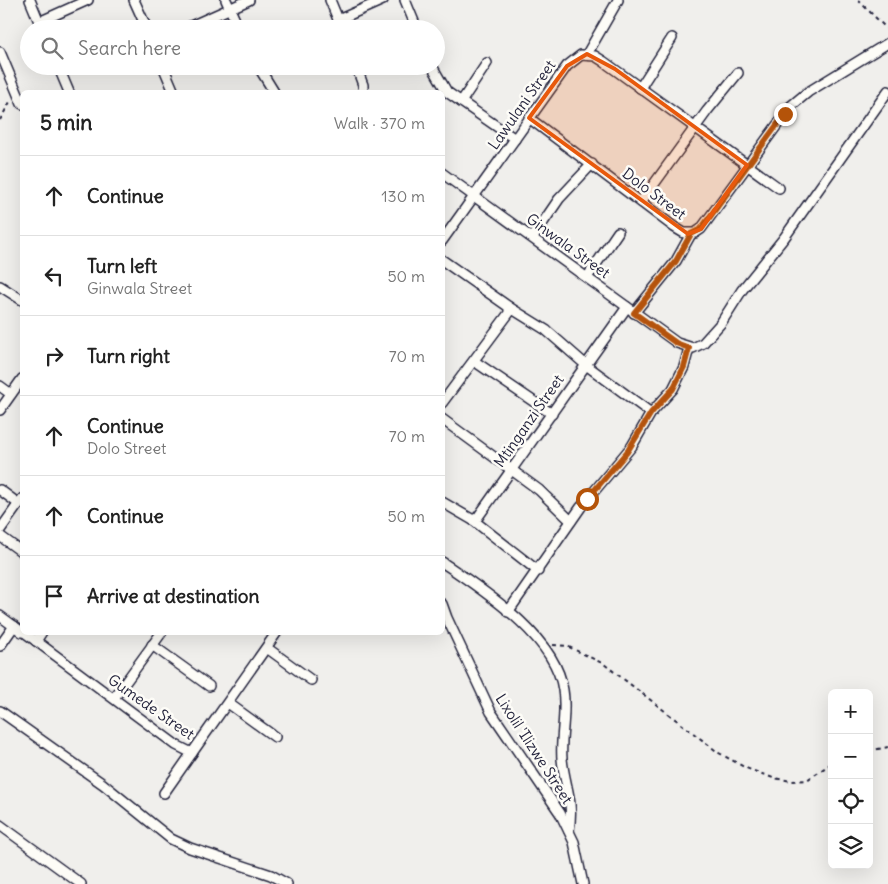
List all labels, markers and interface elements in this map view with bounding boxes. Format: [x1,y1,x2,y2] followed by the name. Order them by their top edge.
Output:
[20,20,445,75] search box
[38,34,66,62] icon: search
[78,36,181,60] text: Search here
[484,56,559,153] street label: Lawulani Street
[774,103,797,126] route end
[40,109,92,136] text: 5 min
[334,113,425,133] text: Walk · 370 m
[619,164,690,224] street label: Dolo Street
[40,182,68,210] icon: ahead
[87,184,164,208] text: Continue
[381,186,425,206] text: 130 m
[523,209,614,282] street label: Ginwala Street
[87,254,157,278] text: Turn left
[40,262,68,290] icon: left
[387,266,425,286] text: 50 m
[87,278,192,298] text: Ginwala Street
[40,342,68,370] icon: right
[87,344,170,368] text: Turn right
[389,346,425,366] text: 70 m
[490,371,568,471] street label: Mtinganzi Street
[87,414,164,438] text: Continue
[40,422,68,450] icon: ahead
[389,426,425,446] text: 70 m
[87,438,166,458] text: Dolo Street
[576,488,599,511] route start
[40,502,68,530] icon: ahead
[87,504,164,528] text: Continue
[387,506,425,526] text: 50 m
[40,582,68,610] icon: arrive
[87,584,260,608] text: Arrive at destination
[104,670,198,743] street label: Gumede Street
[828,689,873,869] map controls
[828,689,873,734] button: +
[492,690,577,807] street label: Lixolil 'Ilizwe Street
[828,734,873,779] button: −
[828,779,873,824] button: locate
[828,824,873,869] button: layers

